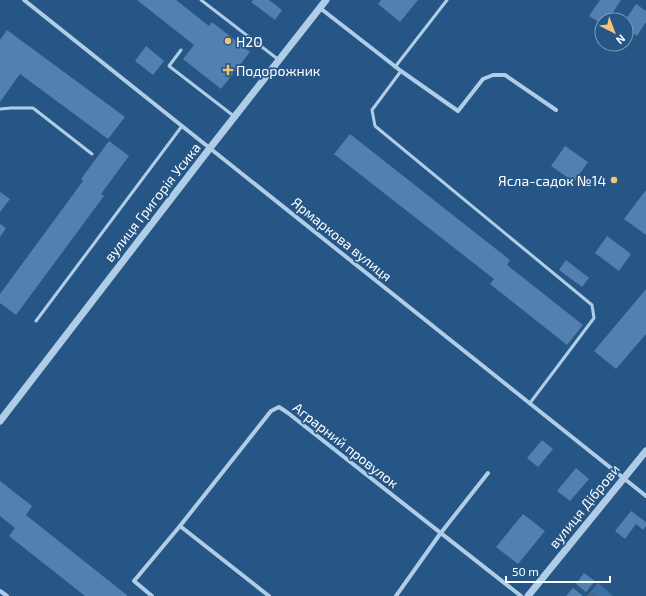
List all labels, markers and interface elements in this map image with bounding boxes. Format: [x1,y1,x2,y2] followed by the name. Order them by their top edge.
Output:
[594,12,634,52] north arrow
[614,32,628,47] text: N
[236,33,263,50] place label: H2O
[223,36,233,46] marker: H2O
[236,62,321,79] place label: Подорожник
[223,65,233,75] marker: Подорожник
[100,139,204,265] street label: вулиця Григорія Усика
[498,172,606,189] place label: Ясла-садок №14
[609,175,619,185] marker: Ясла-садок №14
[289,193,395,285] street label: Ярмаркова вулиця
[290,399,403,492] street label: Аграрний провулок
[545,461,623,551] street label: вулиця Діброви
[506,558,610,584] scale bar
[512,564,539,578] text: 50 m

